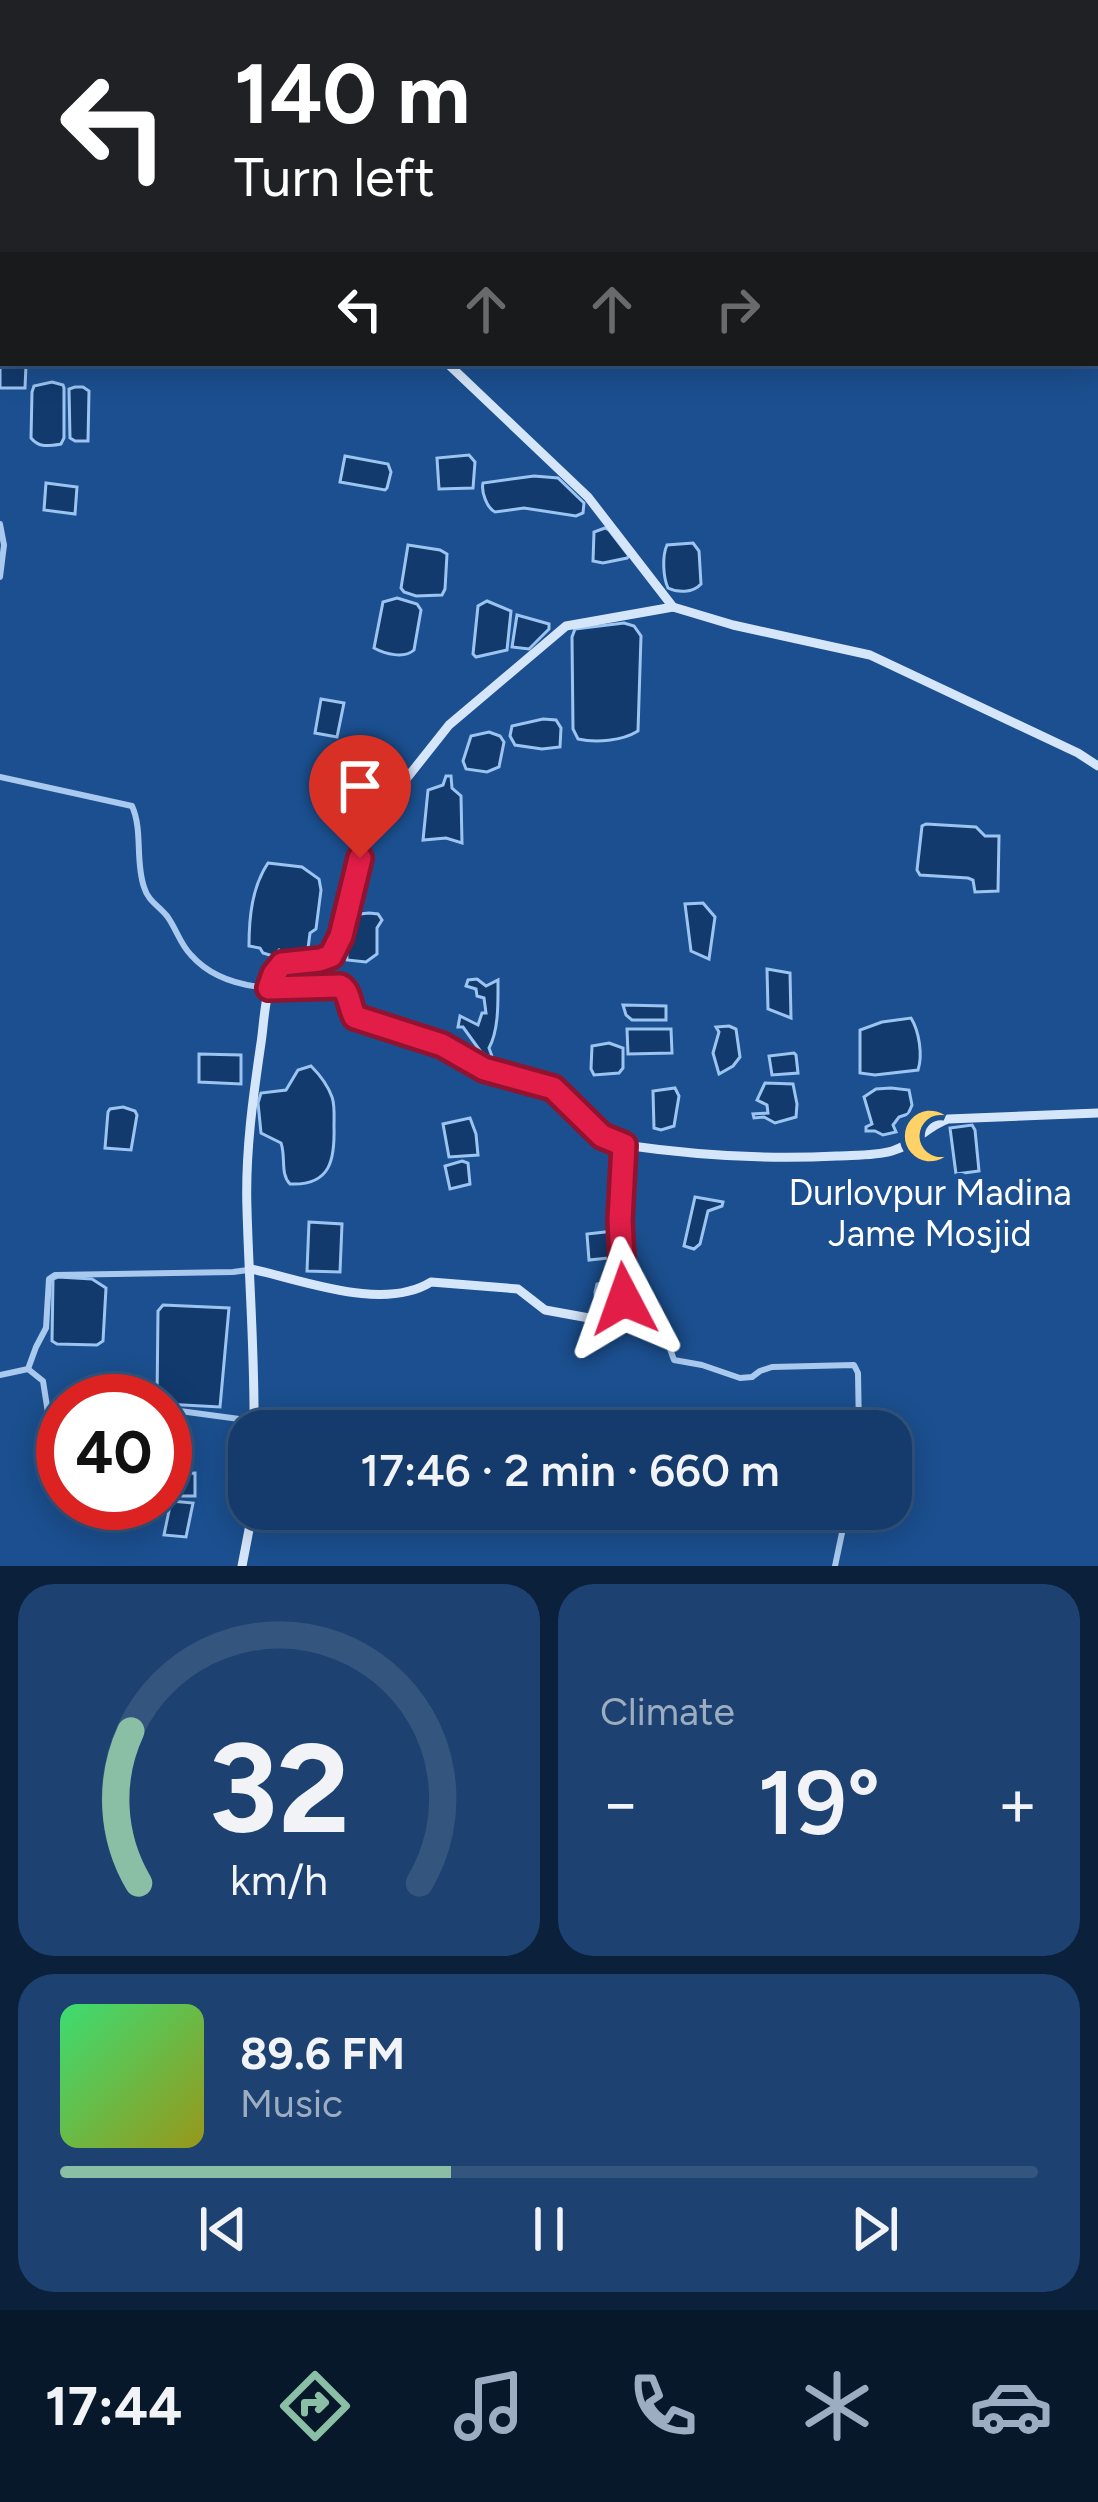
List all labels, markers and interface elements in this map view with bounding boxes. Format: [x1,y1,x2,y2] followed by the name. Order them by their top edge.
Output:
[234,43,470,144] text: 140 m
[36,48,192,204] icon: left
[234,145,435,210] text: Turn left
[327,276,393,342] icon: left
[453,276,519,342] icon: ahead
[579,276,645,342] icon: ahead
[705,276,771,342] icon: right
[309,735,411,858] pin
[327,753,393,819] icon: arrive
[901,1107,959,1165] mosque icon: Durlovpur Madina Jame Mosjid
[788,1171,1072,1255] place label: Durlovpur Madina Jame Mosjid
[561,1236,687,1362] position arrow
[36,1374,192,1530] speed limit sign: 40
[360,1443,780,1497] text: 17:46 · 2 min · 660 m
[600,1688,735,1735] text: Climate
[208,1713,350,1863] text: 32
[757,1748,881,1857] text: 19°
[600,1763,641,1843] text: −
[997,1763,1038,1843] text: +
[230,1854,328,1906] text: km/h
[240,2026,405,2080] text: 89.6 FM
[240,2080,343,2127] text: Music
[190,2196,256,2262] icon: previous
[516,2196,582,2262] icon: pause
[842,2196,908,2262] icon: next
[273,2364,357,2448] icon: directions
[447,2364,531,2448] icon: music
[621,2364,705,2448] icon: phone
[795,2364,879,2448] icon: climate
[969,2364,1053,2448] icon: car
[45,2374,182,2439] text: 17:44

